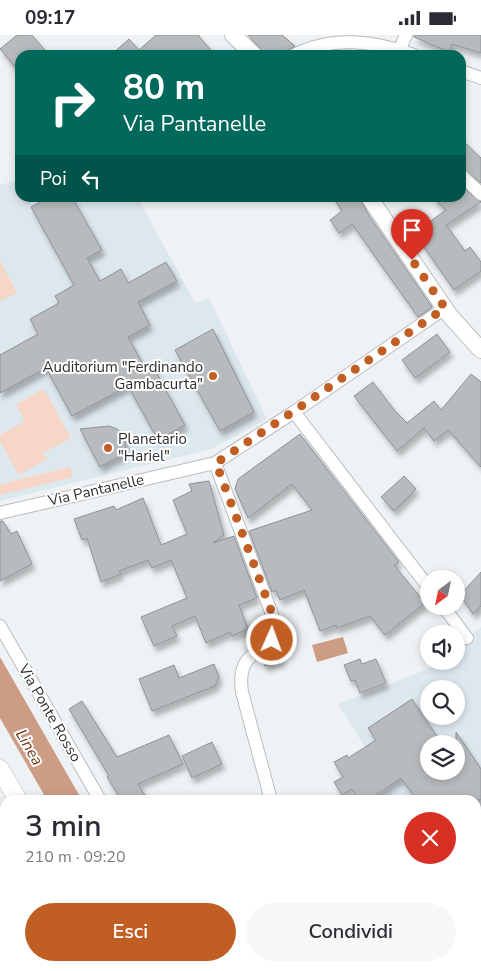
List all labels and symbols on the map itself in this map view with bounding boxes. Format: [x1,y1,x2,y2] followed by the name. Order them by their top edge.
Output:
[391,209,433,260] pin
[43,357,203,394] place label: Auditorium "Ferdinando Gambacurta"
[207,370,219,382] marker: Auditorium "Ferdinando Gambacurta"
[118,429,187,466] place label: Planetario "Hariel"
[102,442,114,454] marker: Planetario "Hariel"
[45,469,146,511] street label: Via Pantanelle
[420,570,465,615] north arrow
[245,613,297,665] position arrow
[13,660,86,765] street label: Via Ponte Rosso
[10,725,48,770] water label: Linea

